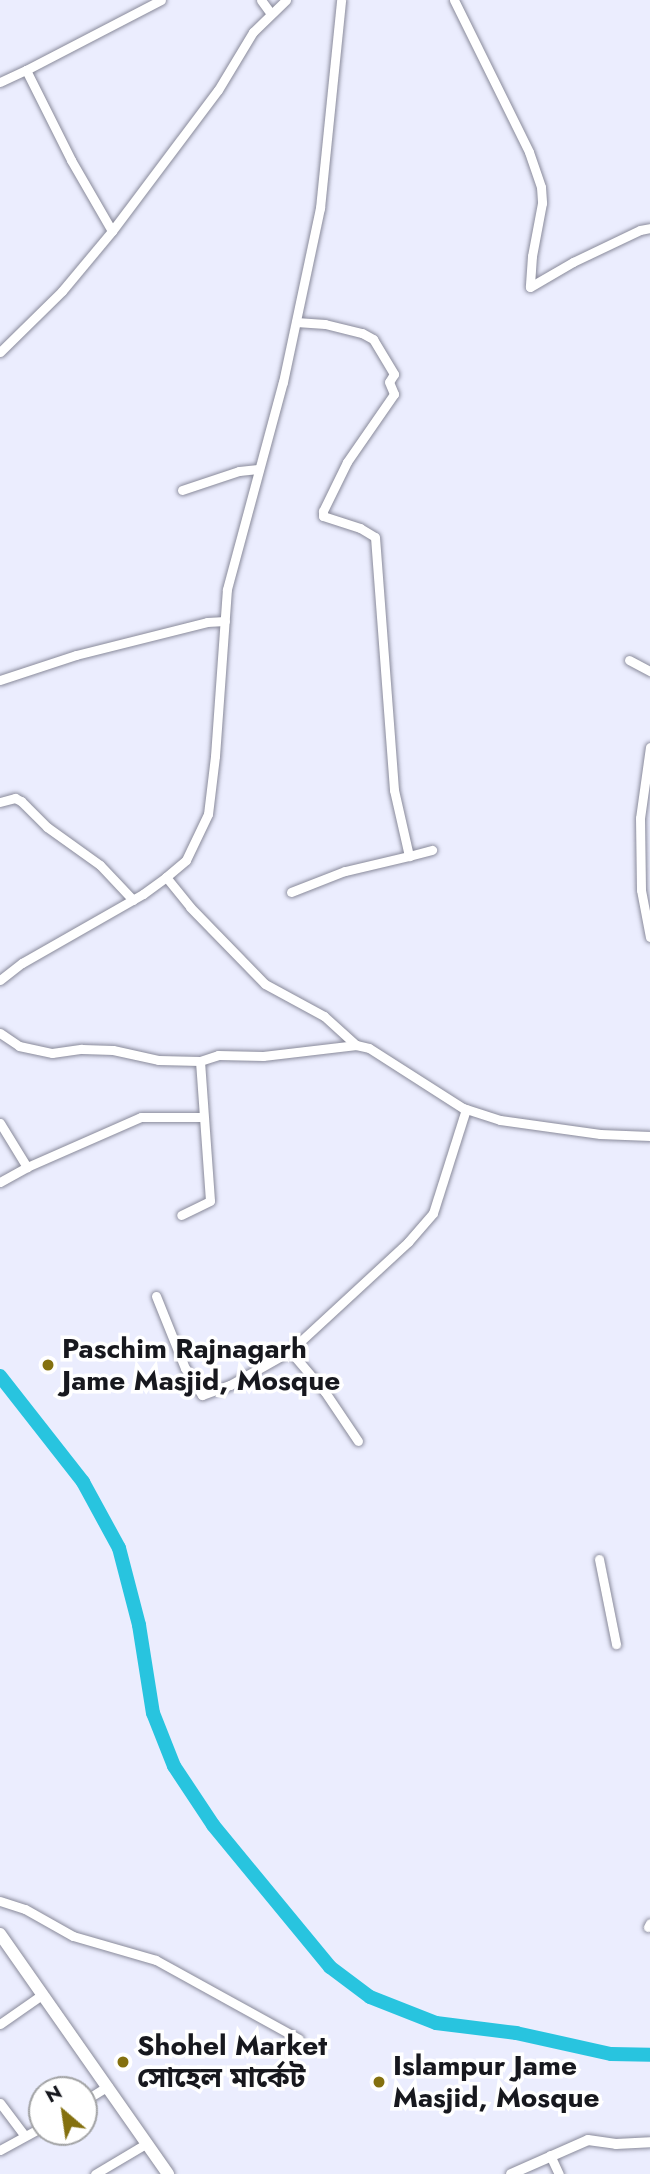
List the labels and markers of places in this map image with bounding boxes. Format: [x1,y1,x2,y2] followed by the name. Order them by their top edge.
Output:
[62,1332,340,1398] place label: Paschim Rajnagarh Jame Masjid, Mosque
[40,1357,56,1373] marker: Paschim Rajnagarh Jame Masjid, Mosque
[137,2029,327,2095] place label: Shohel Market সোহেল মার্কেট
[393,2049,600,2115] place label: Islampur Jame Masjid, Mosque
[115,2054,131,2070] marker: Shohel Market সোহেল মার্কেট
[371,2074,387,2090] marker: Islampur Jame Masjid, Mosque

